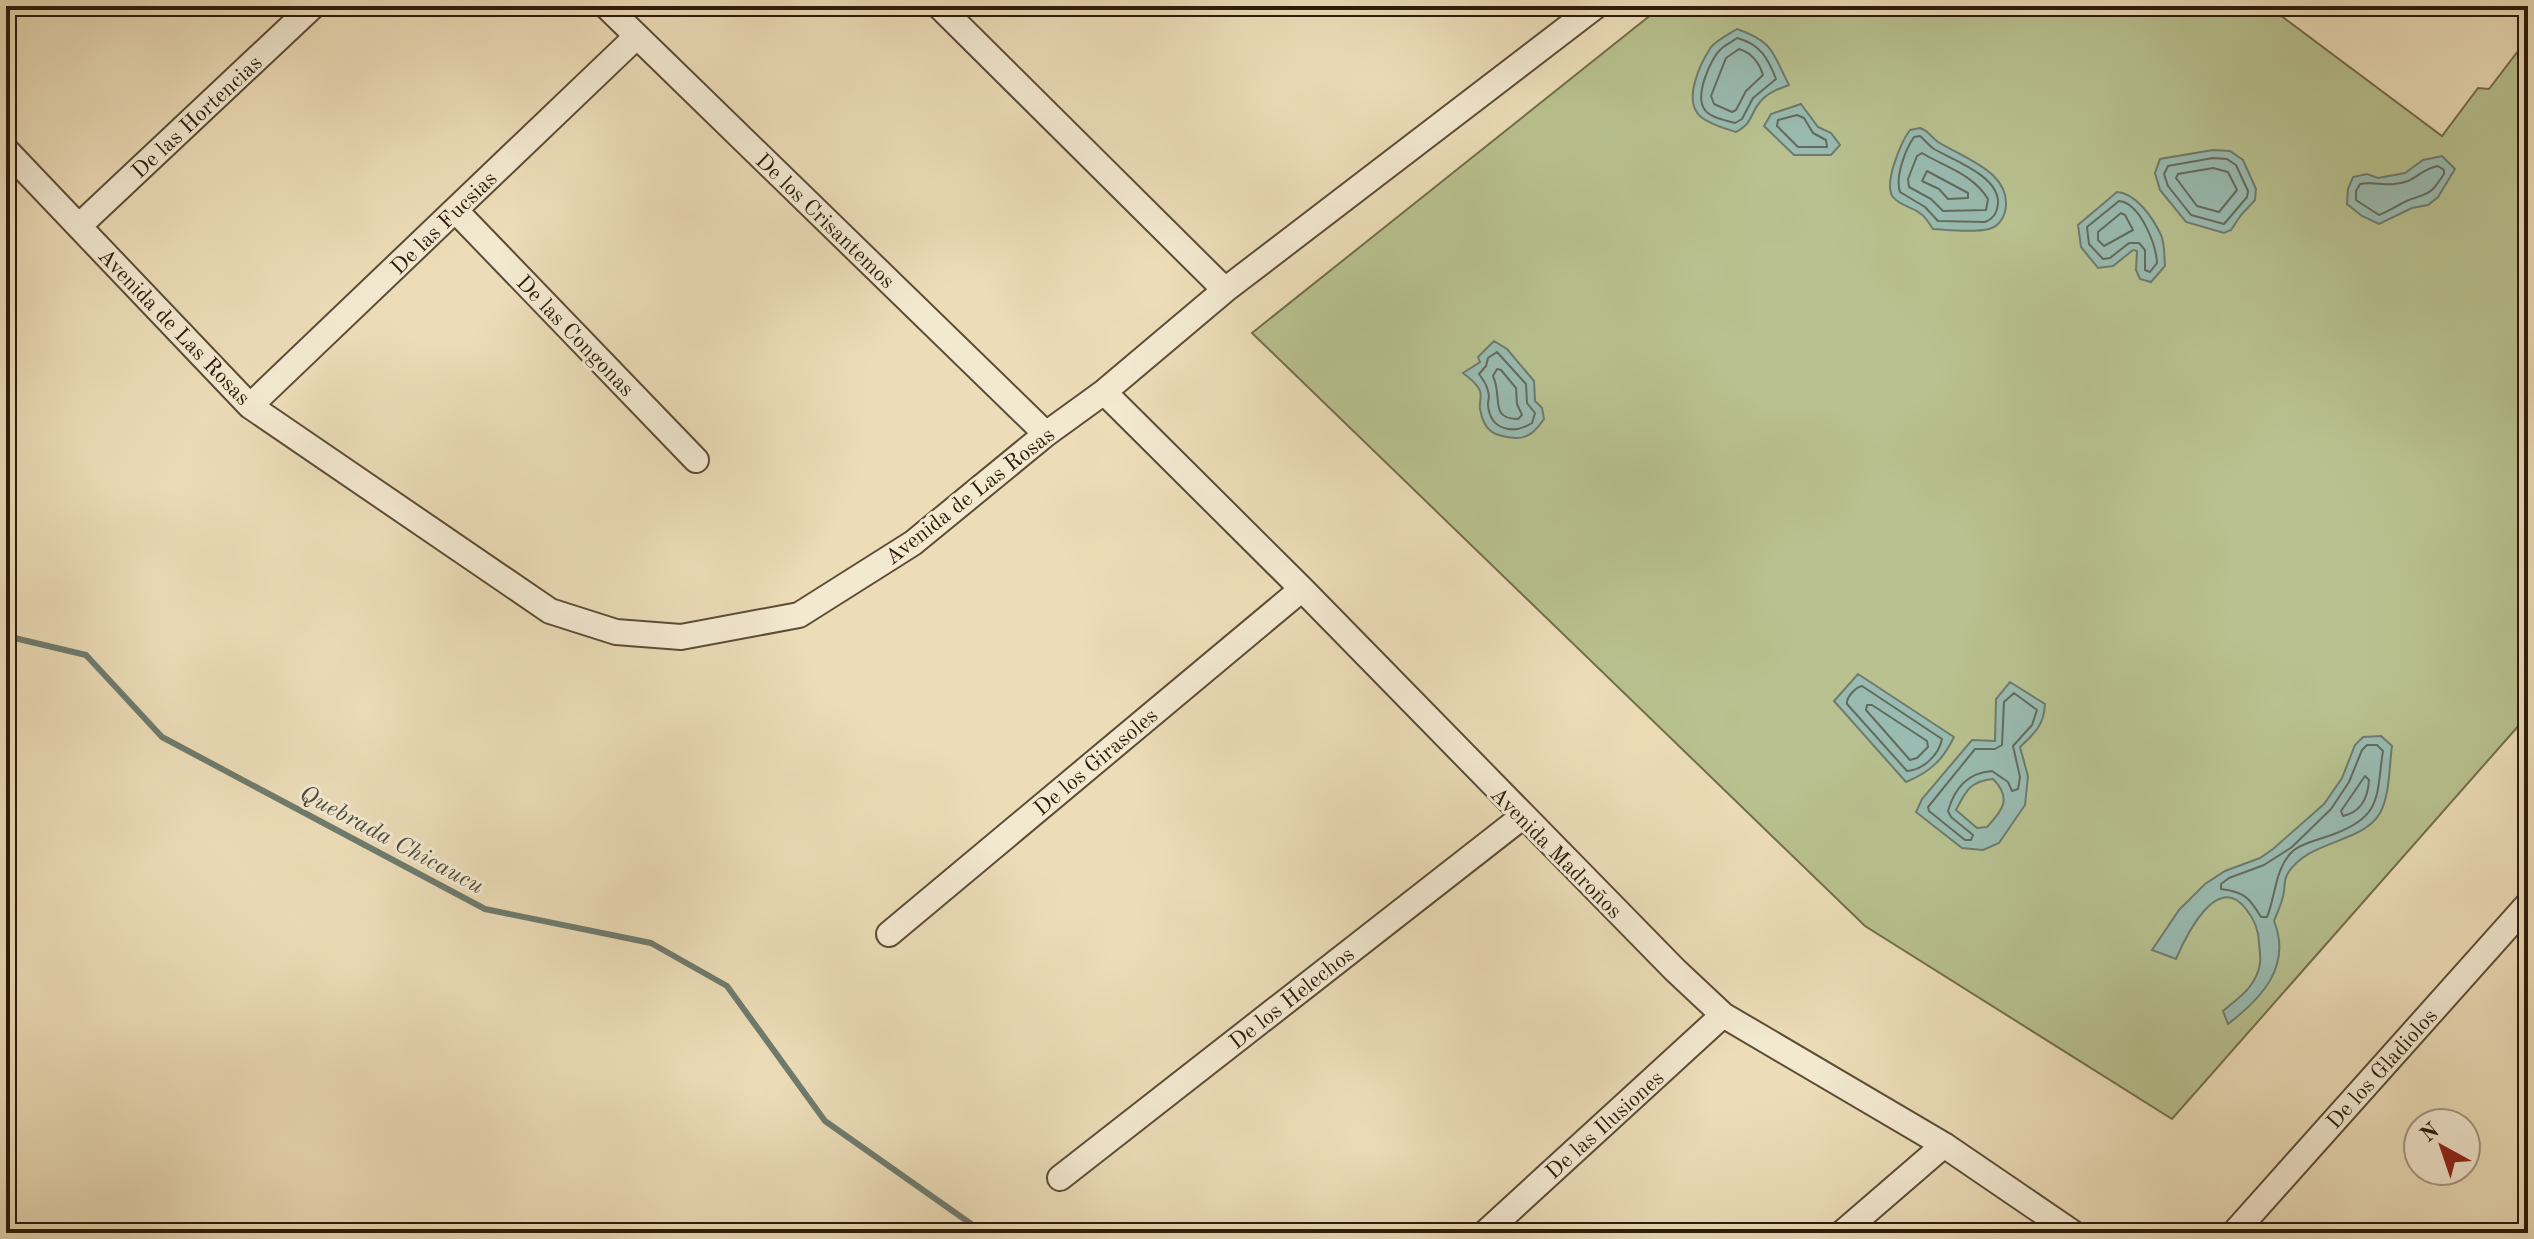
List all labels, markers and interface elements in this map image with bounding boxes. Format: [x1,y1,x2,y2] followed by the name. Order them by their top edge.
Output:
[128,52,267,183] street label: De las Hortencias
[751,150,898,293] street label: De los Crisantemos
[387,168,502,279] street label: De las Fucsias
[93,245,254,410] street label: Avenida de Las Rosas
[512,272,638,401] street label: De las Congonas
[881,424,1059,569] street label: Avenida de Las Rosas
[1030,705,1162,820] street label: De los Girasoles
[295,782,487,900] water label: Quebrada Chicaucu
[1486,784,1625,923] street label: Avenida Madroños
[1226,943,1359,1054] street label: De los Helechos
[2323,1005,2442,1134] street label: De los Gladiolos
[1542,1067,1669,1184] street label: De las Ilusiones
[2402,1107,2482,1187] north arrow
[2417,1119,2444,1147] text: N

